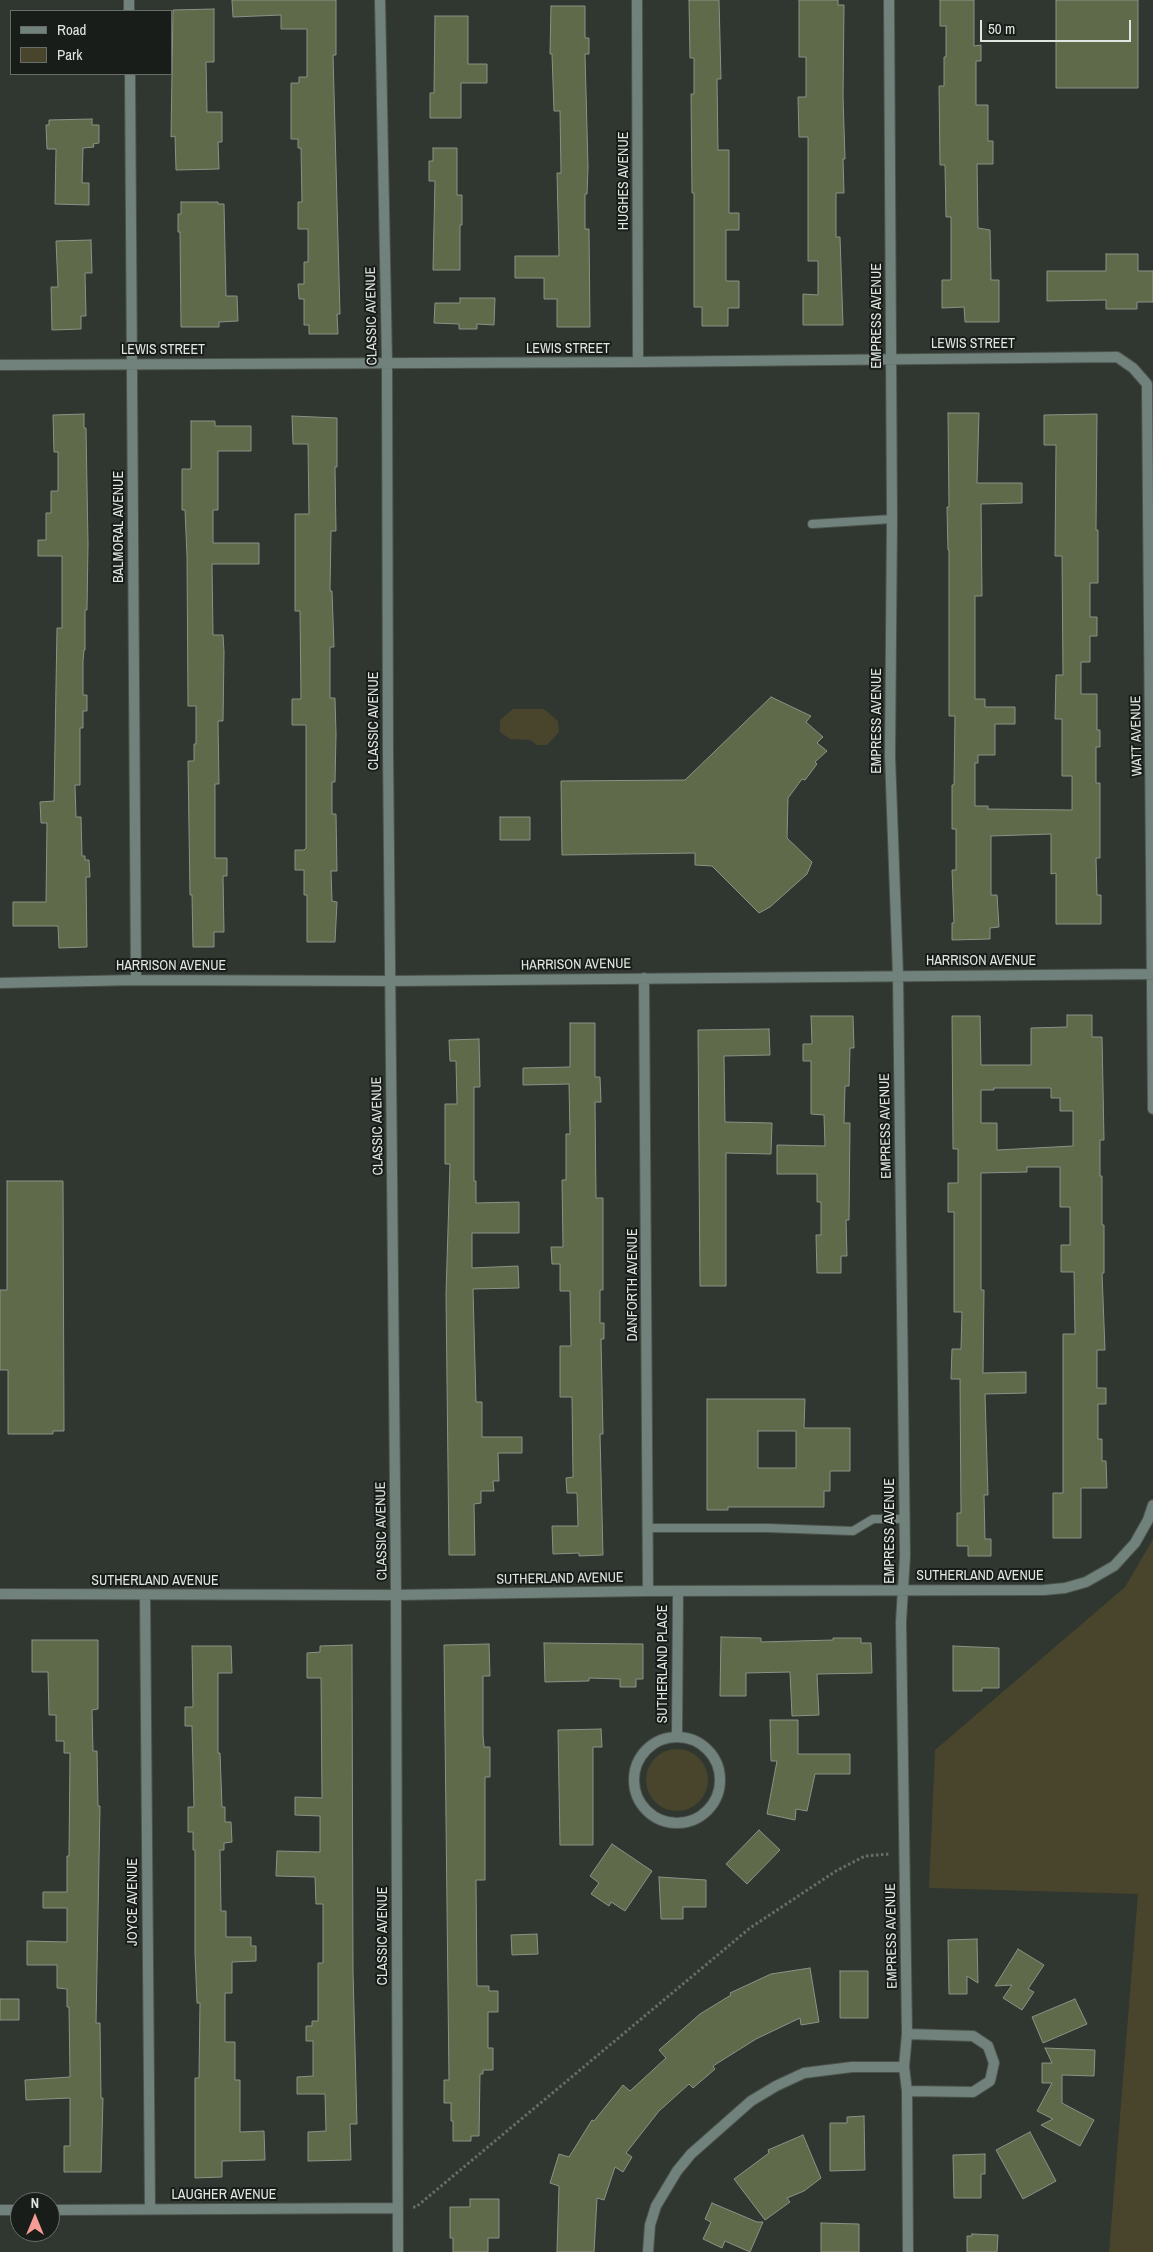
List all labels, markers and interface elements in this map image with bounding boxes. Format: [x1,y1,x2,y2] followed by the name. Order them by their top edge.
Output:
[10,10,172,75] legend
[983,10,1134,42] scale bar
[988,18,1015,39] text: 50 m
[57,19,86,40] text: Road
[57,44,82,65] text: Park
[616,132,632,230] street label: HUGHES AVENUE
[869,263,885,369] street label: EMPRESS AVENUE
[363,267,381,365] street label: CLASSIC AVENUE
[931,336,1015,352] street label: LEWIS STREET
[526,341,610,357] street label: LEWIS STREET
[121,342,205,358] street label: LEWIS STREET
[111,471,127,583] street label: BALMORAL AVENUE
[869,668,885,774] street label: EMPRESS AVENUE
[366,672,382,770] street label: CLASSIC AVENUE
[1128,695,1146,777] street label: WATT AVENUE
[926,953,1036,969] street label: HARRISON AVENUE
[521,956,631,974] street label: HARRISON AVENUE
[116,958,226,974] street label: HARRISON AVENUE
[877,1073,895,1179] street label: EMPRESS AVENUE
[369,1077,387,1175] street label: CLASSIC AVENUE
[625,1228,641,1342] street label: DANFORTH AVENUE
[882,1478,898,1584] street label: EMPRESS AVENUE
[373,1482,391,1580] street label: CLASSIC AVENUE
[916,1568,1044,1584] street label: SUTHERLAND AVENUE
[496,1569,624,1589] street label: SUTHERLAND AVENUE
[91,1573,219,1589] street label: SUTHERLAND AVENUE
[655,1605,671,1723] street label: SUTHERLAND PLACE
[125,1858,141,1946] street label: JOYCE AVENUE
[883,1883,901,1989] street label: EMPRESS AVENUE
[375,1887,391,1985] street label: CLASSIC AVENUE
[171,2187,277,2203] street label: LAUGHER AVENUE
[10,2192,60,2242] north arrow
[31,2194,39,2212] text: N

